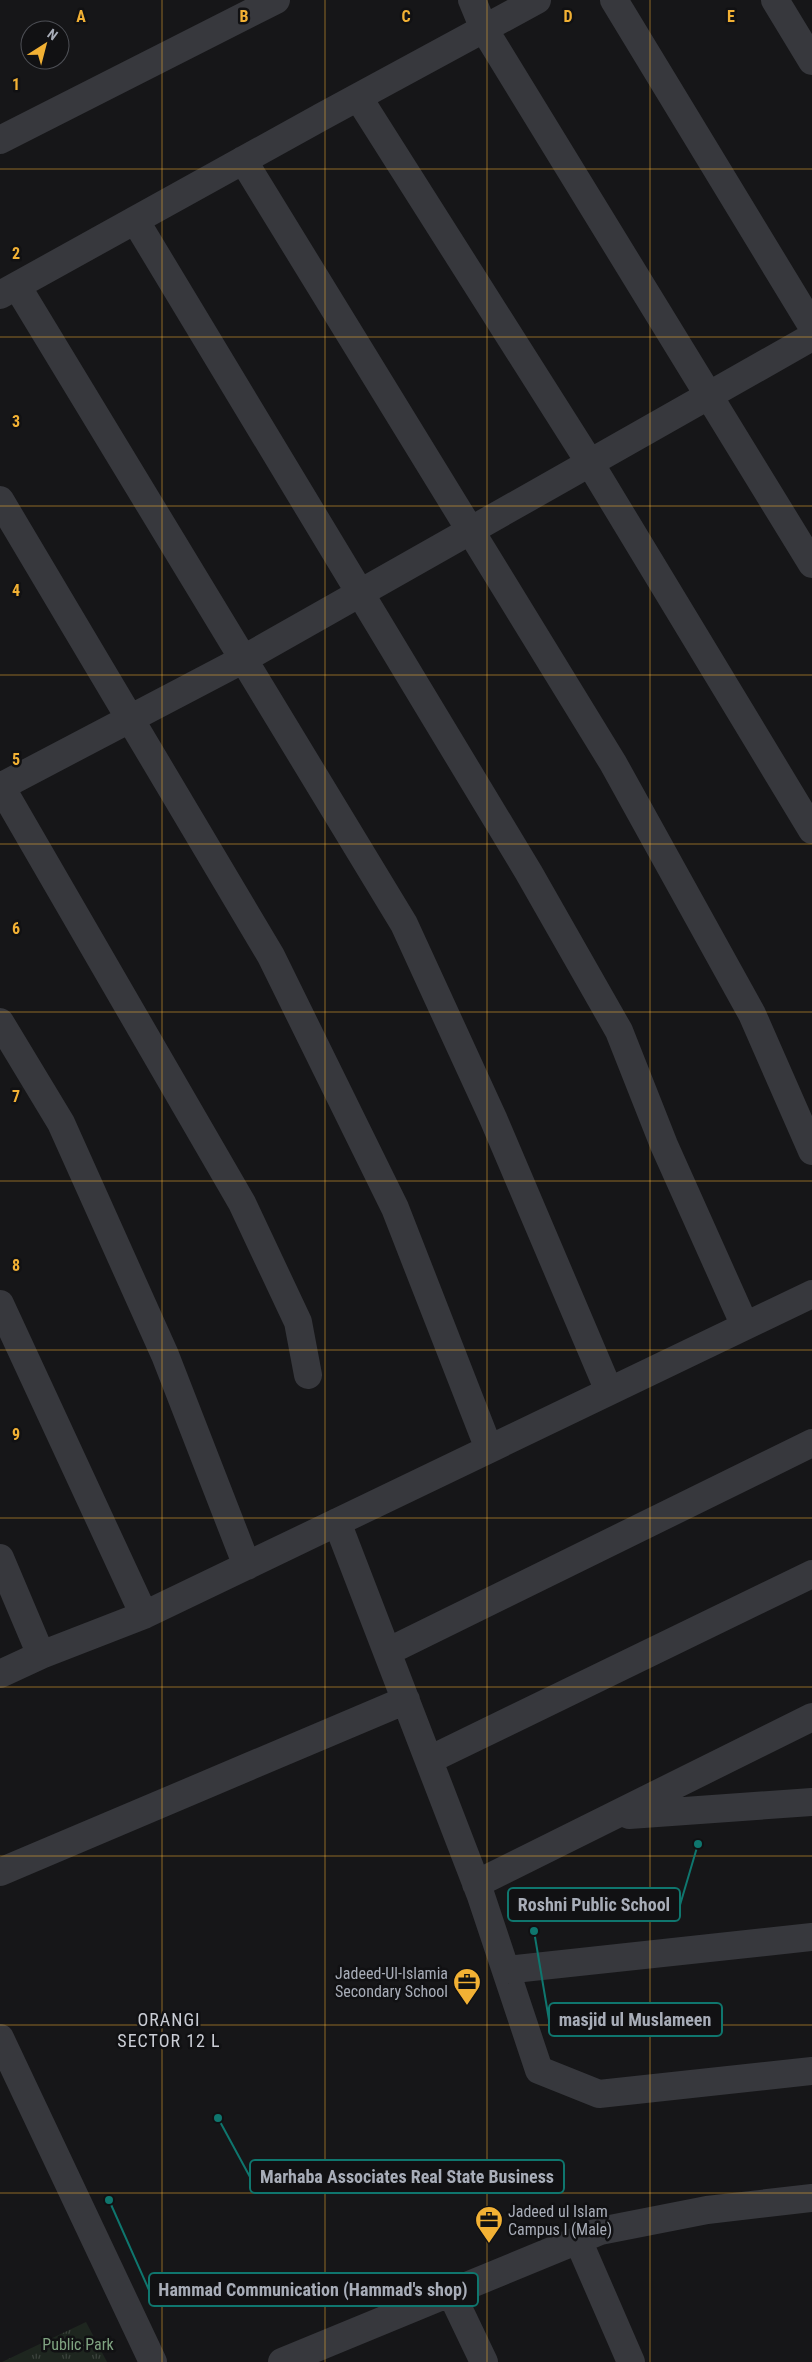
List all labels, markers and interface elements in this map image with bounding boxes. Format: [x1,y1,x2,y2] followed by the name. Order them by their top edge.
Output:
[76,7,86,26] text: A
[240,7,249,26] text: B
[401,7,411,26] text: C
[563,7,573,26] text: D
[727,7,735,26] text: E
[20,20,70,70] north arrow
[44,25,61,43] text: N
[12,75,20,94] text: 1
[12,244,20,263] text: 2
[12,412,20,431] text: 3
[12,581,20,600] text: 4
[12,750,20,769] text: 5
[12,919,20,938] text: 6
[12,1087,20,1106] text: 7
[12,1256,20,1275] text: 8
[12,1425,20,1444] text: 9
[508,1888,680,1921] callout: Roshni Public School
[518,1894,670,1915] text: Roshni Public School
[335,1964,448,2001] place label: Jadeed-Ul-Islamia Secondary School
[452,1967,482,2006] office icon: Jadeed-Ul-Islamia Secondary School
[549,2003,722,2036] callout: masjid ul Muslameen
[117,2009,221,2051] district label: ORANGI SECTOR 12 L
[559,2009,711,2030] text: masjid ul Muslameen
[250,2160,564,2193] callout: Marhaba Associates Real State Business
[260,2166,554,2187] text: Marhaba Associates Real State Business
[508,2202,612,2239] place label: Jadeed ul Islam Campus I (Male)
[474,2205,504,2244] office icon: Jadeed ul Islam Campus I (Male)
[149,2273,478,2306] callout: Hammad Communication (Hammad's shop)
[158,2279,468,2301] text: Hammad Communication (Hammad's shop)
[42,2335,115,2354] park label: Public Park

